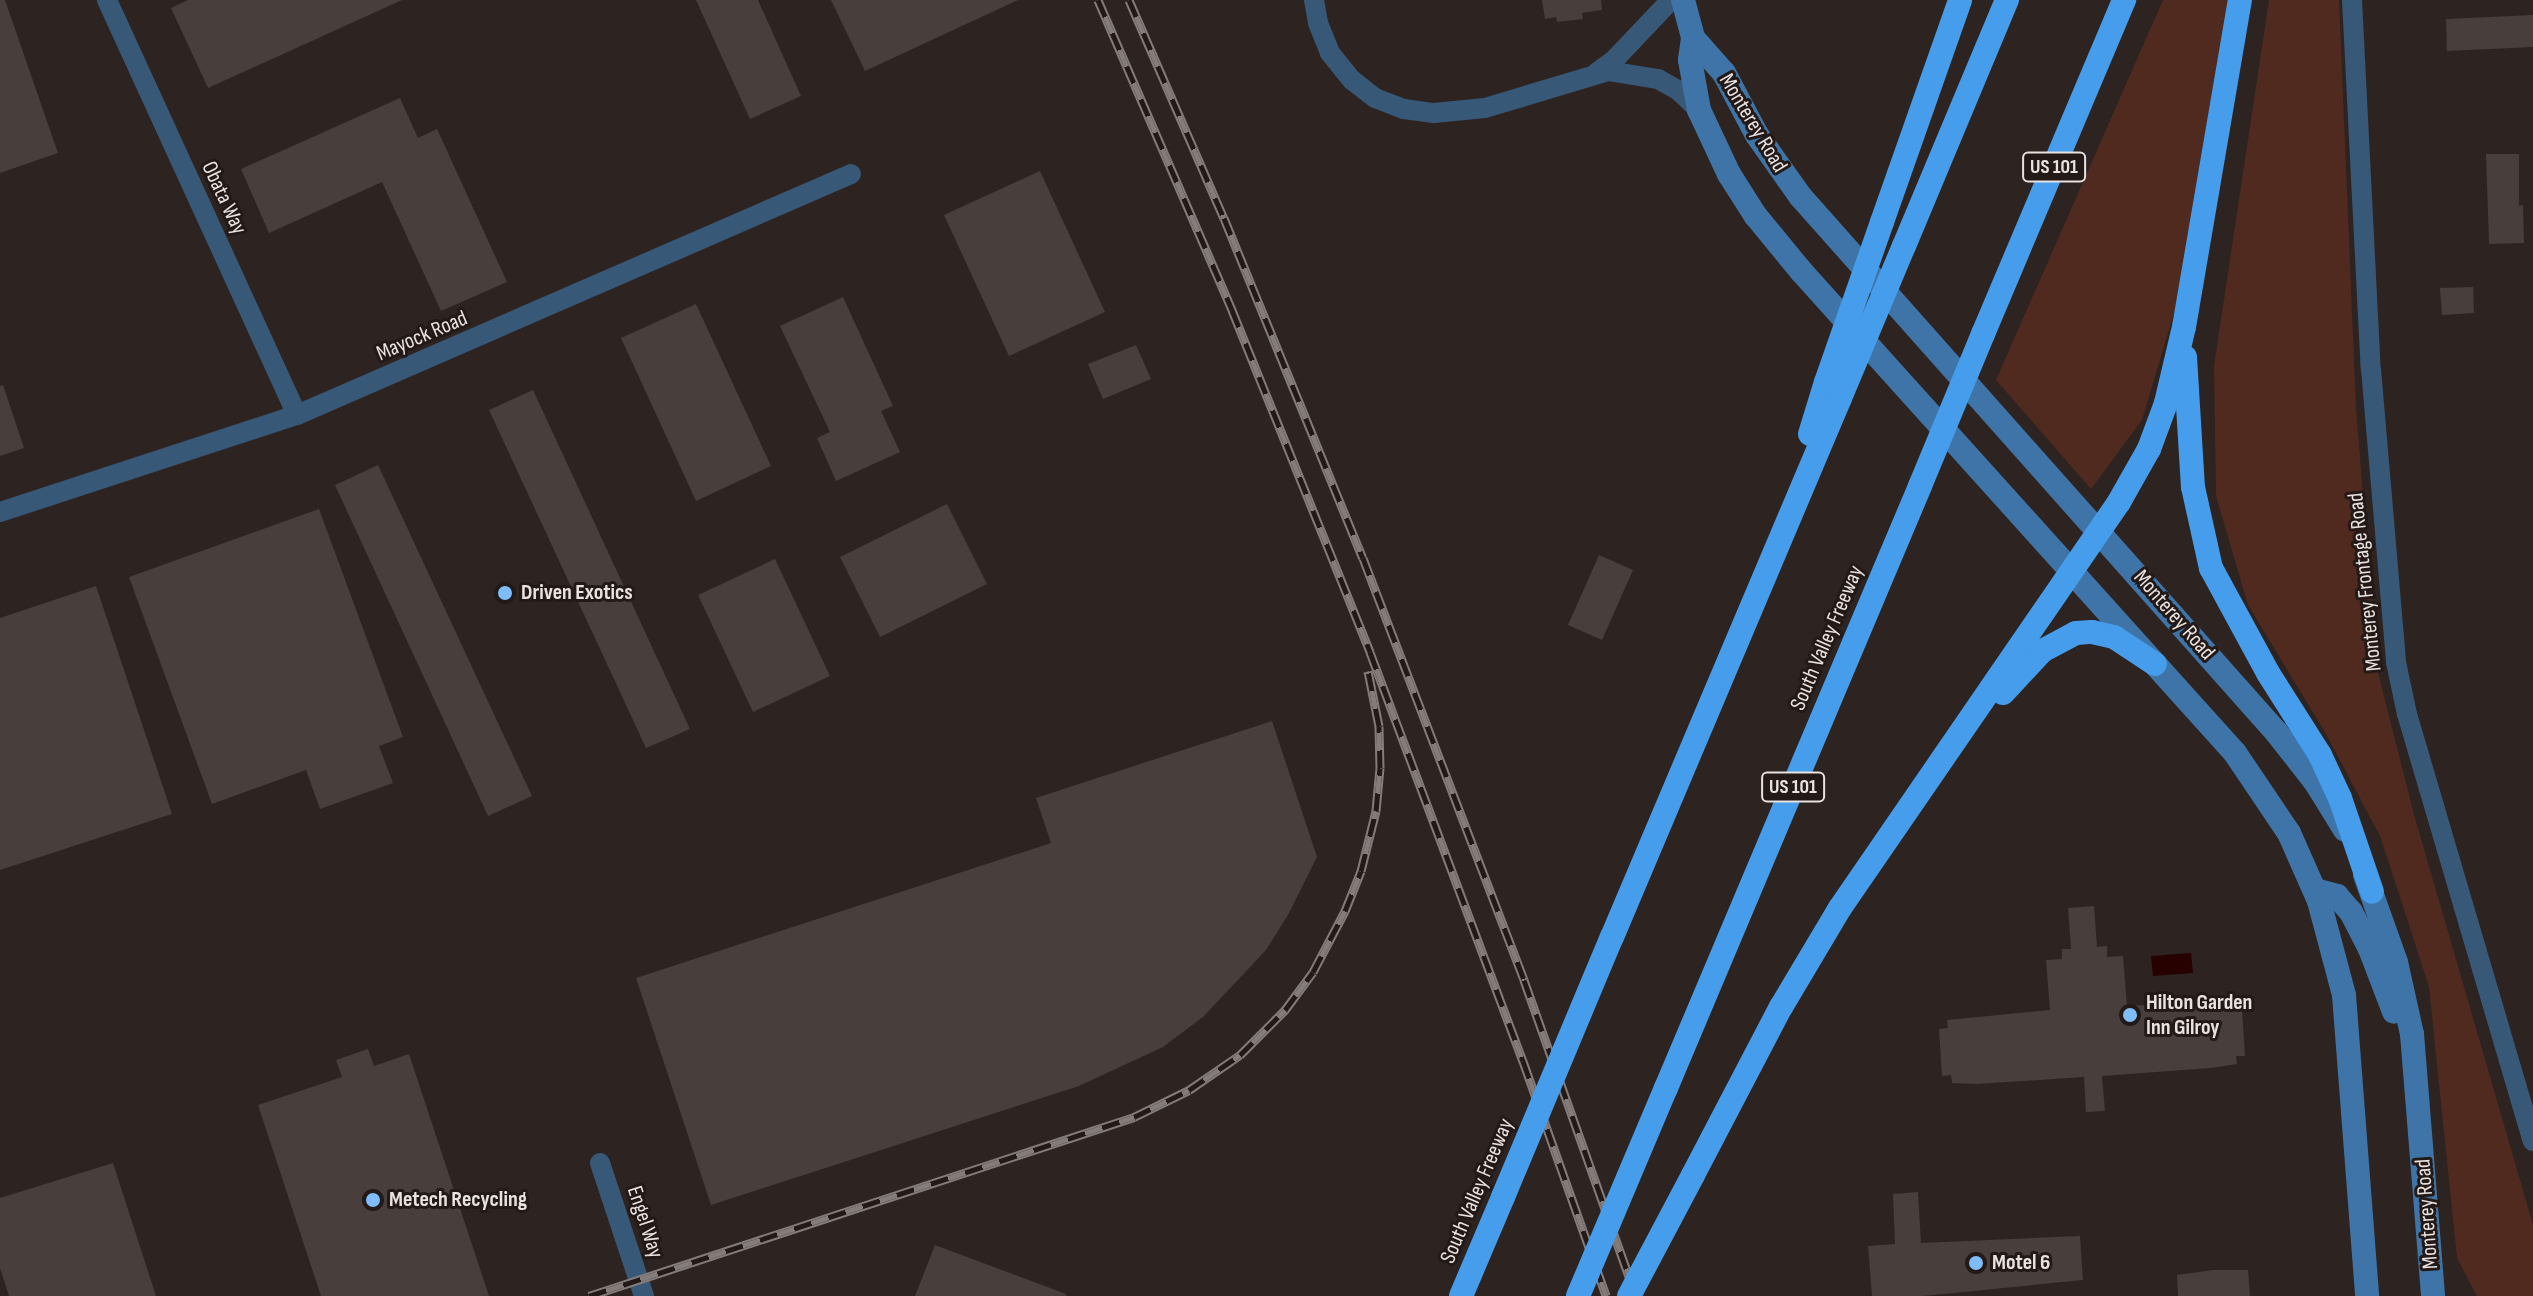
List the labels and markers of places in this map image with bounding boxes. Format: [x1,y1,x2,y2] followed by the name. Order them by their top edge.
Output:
[521,580,633,606] place label: Driven Exotics
[496,584,514,602] marker: Driven Exotics
[2146,989,2252,1040] place label: Hilton Garden Inn Gilroy
[2121,1006,2139,1024] marker: Hilton Garden Inn Gilroy
[389,1187,527,1213] place label: Metech Recycling
[364,1191,382,1209] marker: Metech Recycling
[1992,1250,2050,1276] place label: Motel 6
[1967,1254,1985,1272] marker: Motel 6

